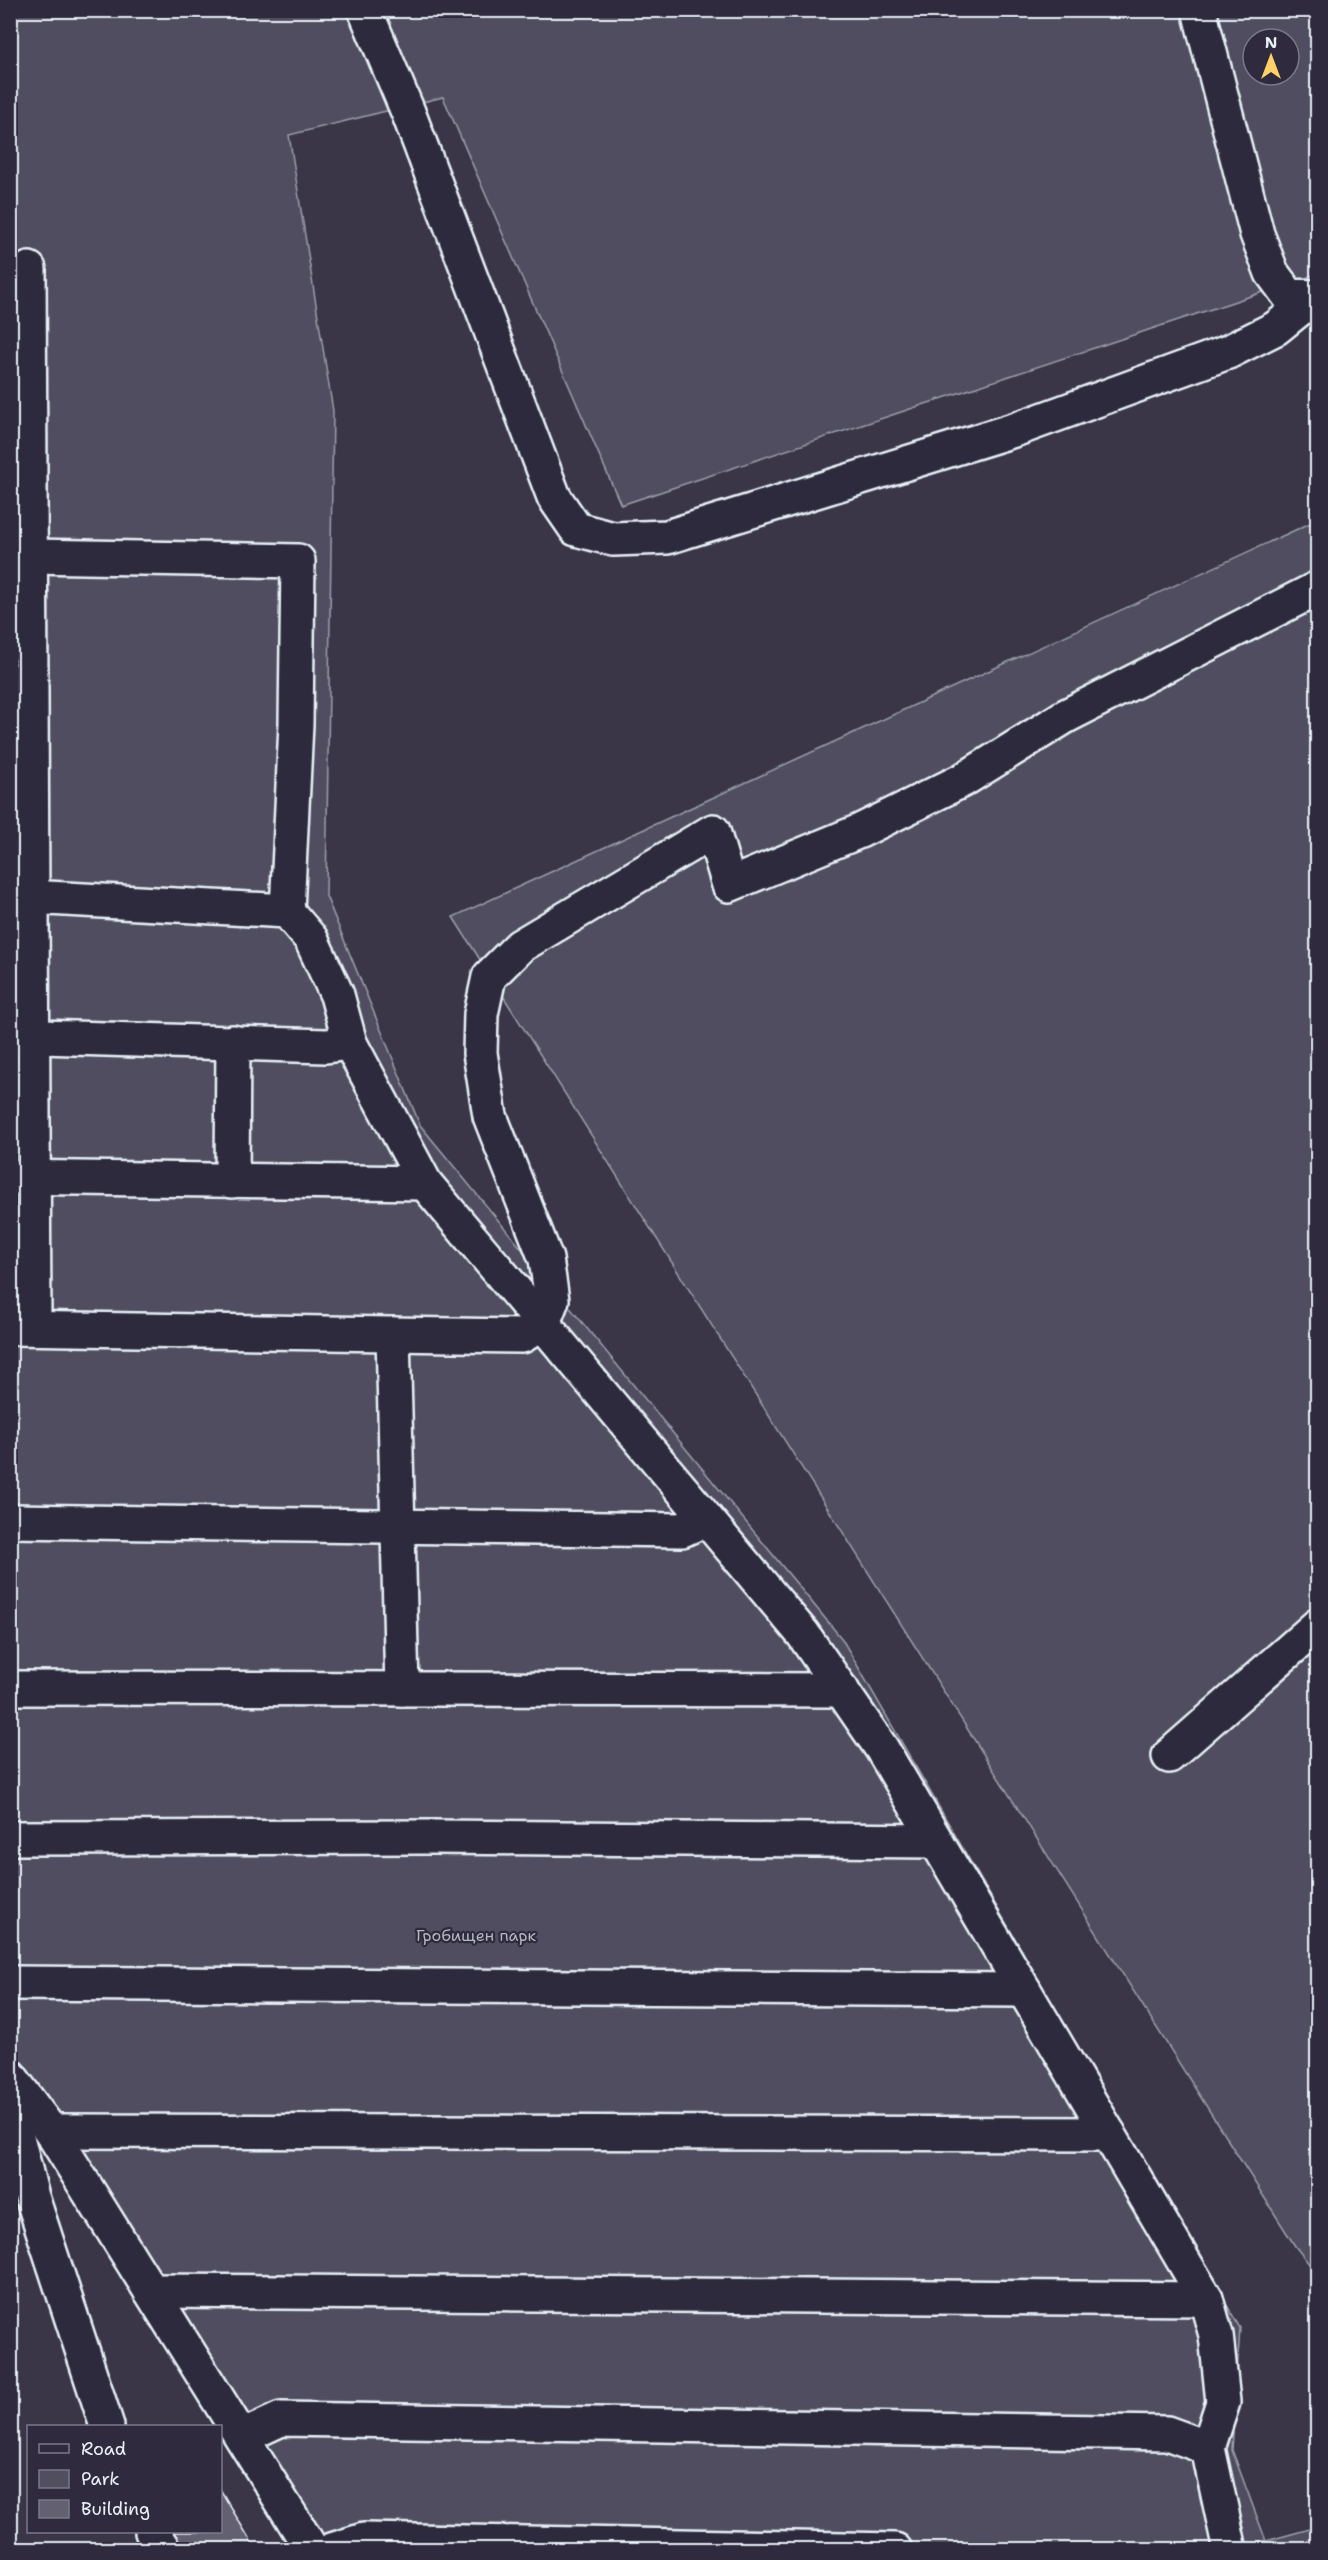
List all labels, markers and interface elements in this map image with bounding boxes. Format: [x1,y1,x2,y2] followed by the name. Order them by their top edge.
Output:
[1241,27,1301,87] north arrow
[1265,32,1277,53] text: N
[416,1925,537,1946] park label: Гробищен парк
[27,2425,222,2533] legend
[81,2437,126,2461] text: Road
[81,2467,120,2491] text: Park
[81,2497,150,2521] text: Building

